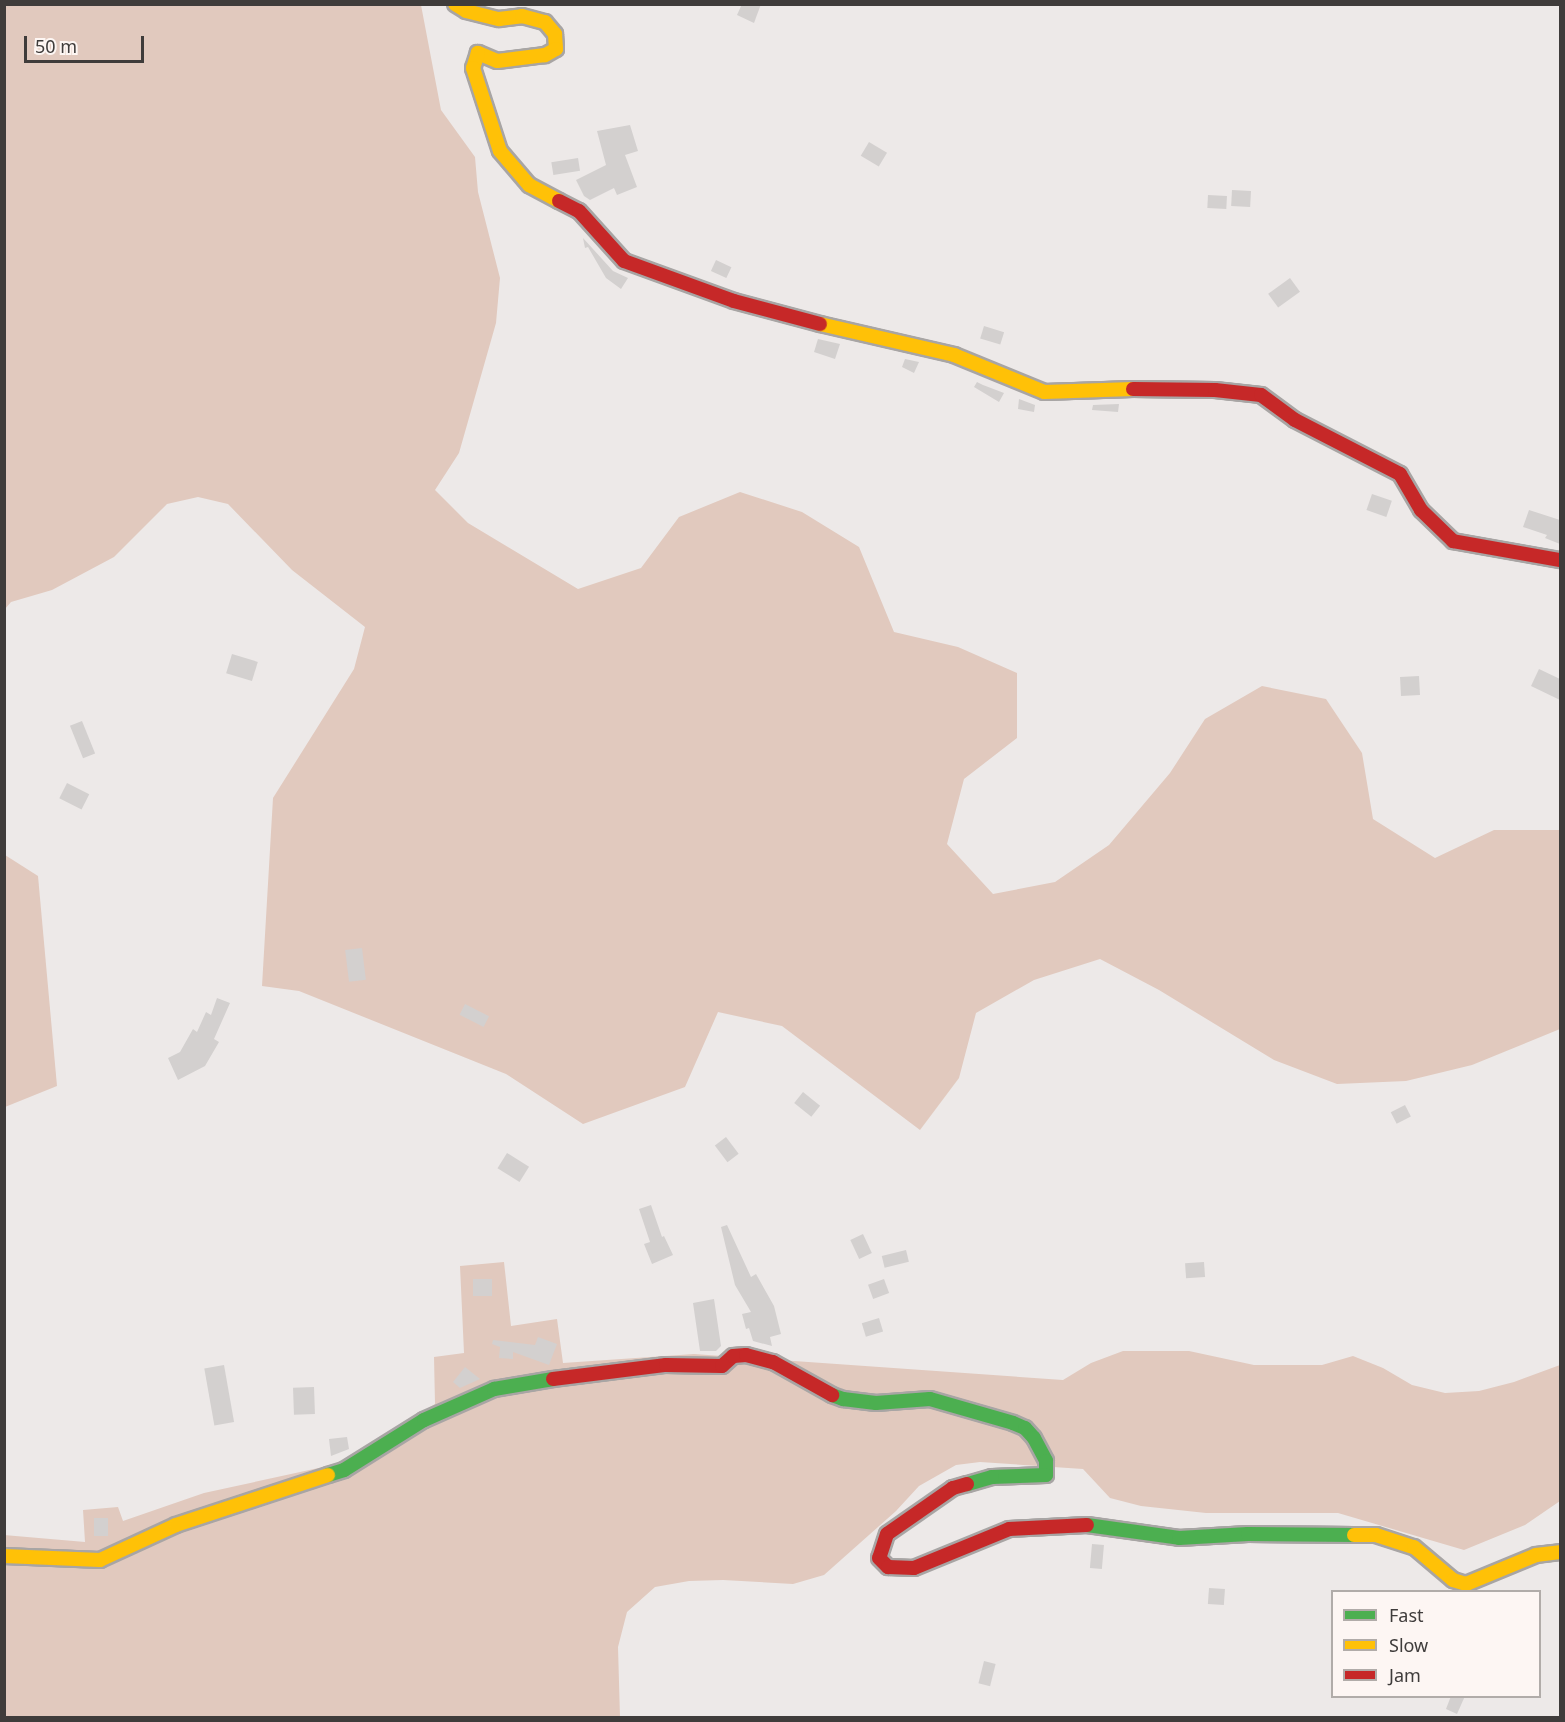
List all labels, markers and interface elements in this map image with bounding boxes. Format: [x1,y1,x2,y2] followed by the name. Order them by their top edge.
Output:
[27,24,147,62] scale bar
[35,34,77,58] text: 50 m
[1331,1590,1541,1698] legend
[1389,1603,1424,1627] text: Fast
[1389,1633,1428,1657] text: Slow
[1389,1663,1421,1687] text: Jam

